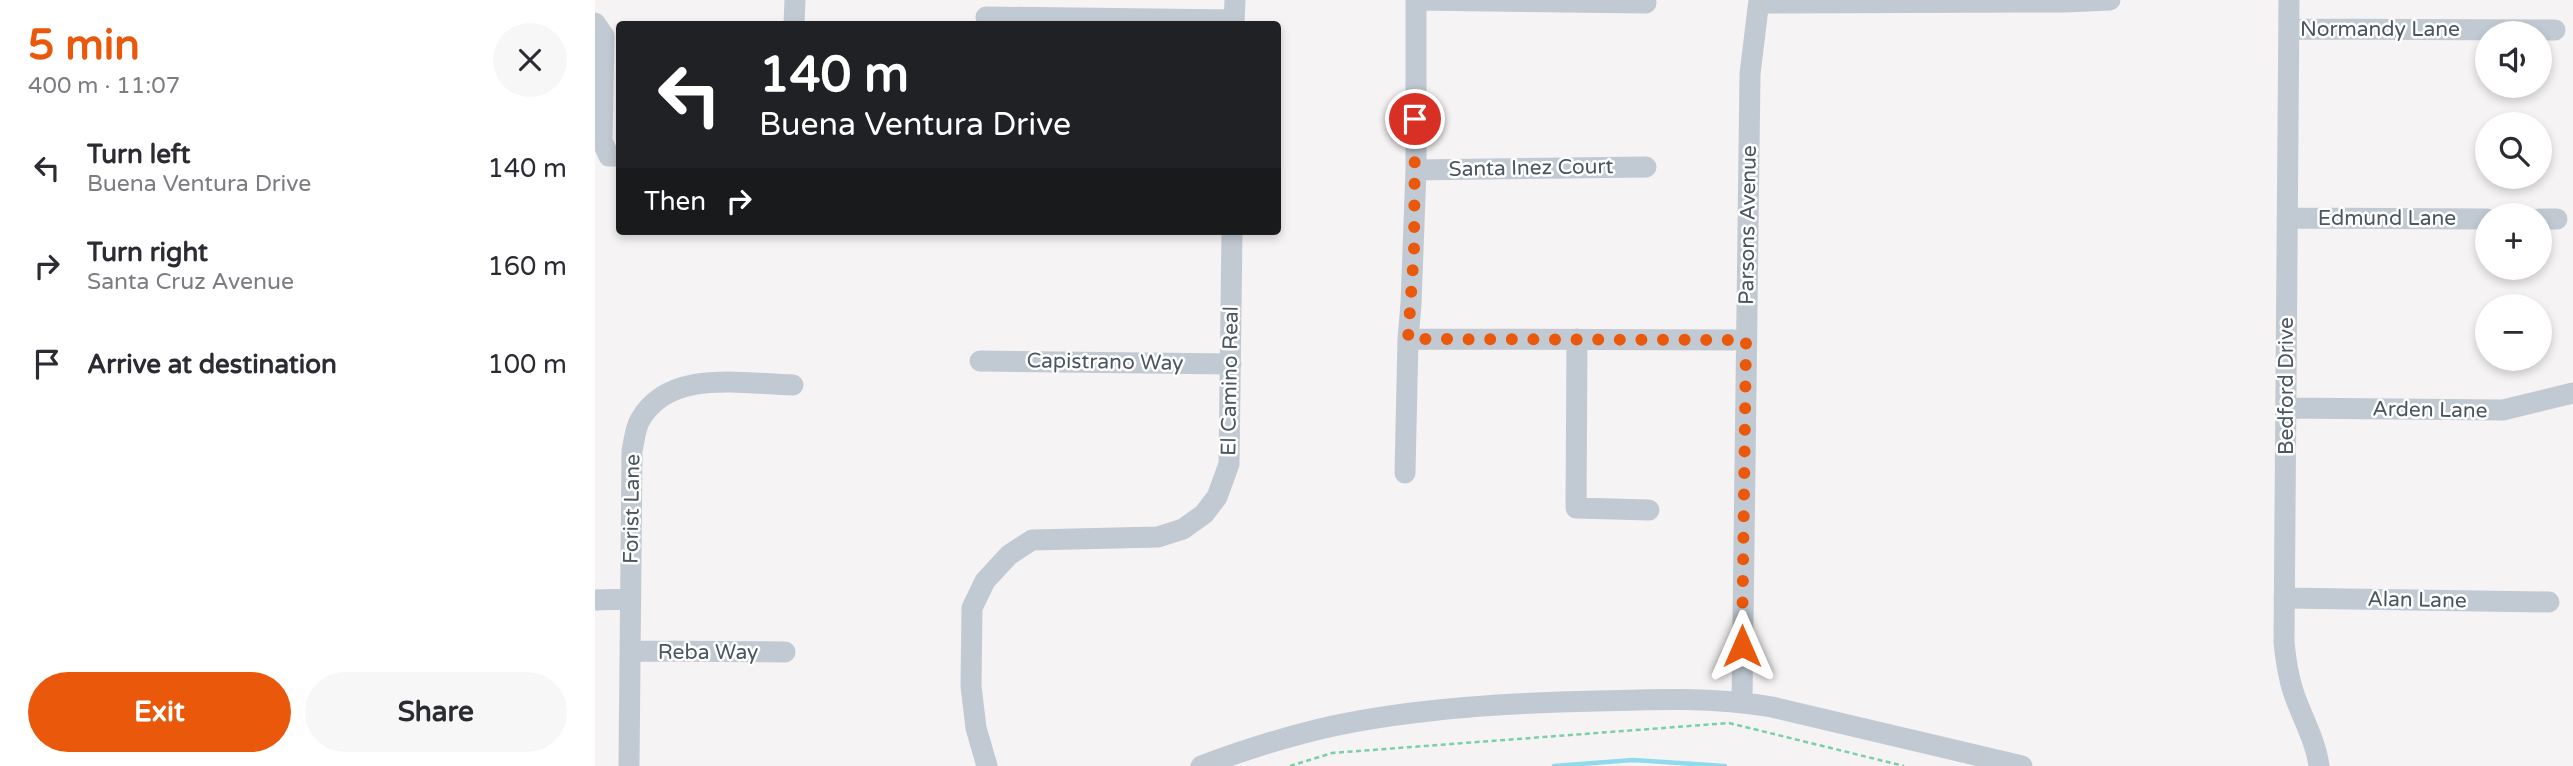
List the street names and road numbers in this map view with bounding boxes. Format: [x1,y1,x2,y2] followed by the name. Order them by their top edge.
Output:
[2300,17,2460,42] street label: Normandy Lane
[1734,145,1762,305] street label: Parsons Avenue
[1448,154,1614,182] street label: Santa Inez Court
[2318,206,2456,231] street label: Edmund Lane
[1216,306,1244,456] street label: El Camino Real
[2274,317,2299,455] street label: Bedford Drive
[1026,348,1184,376] street label: Capistrano Way
[2372,396,2488,424] street label: Arden Lane
[619,454,645,564] street label: Forist Lane
[2367,587,2467,613] street label: Alan Lane
[658,640,758,665] street label: Reba Way

